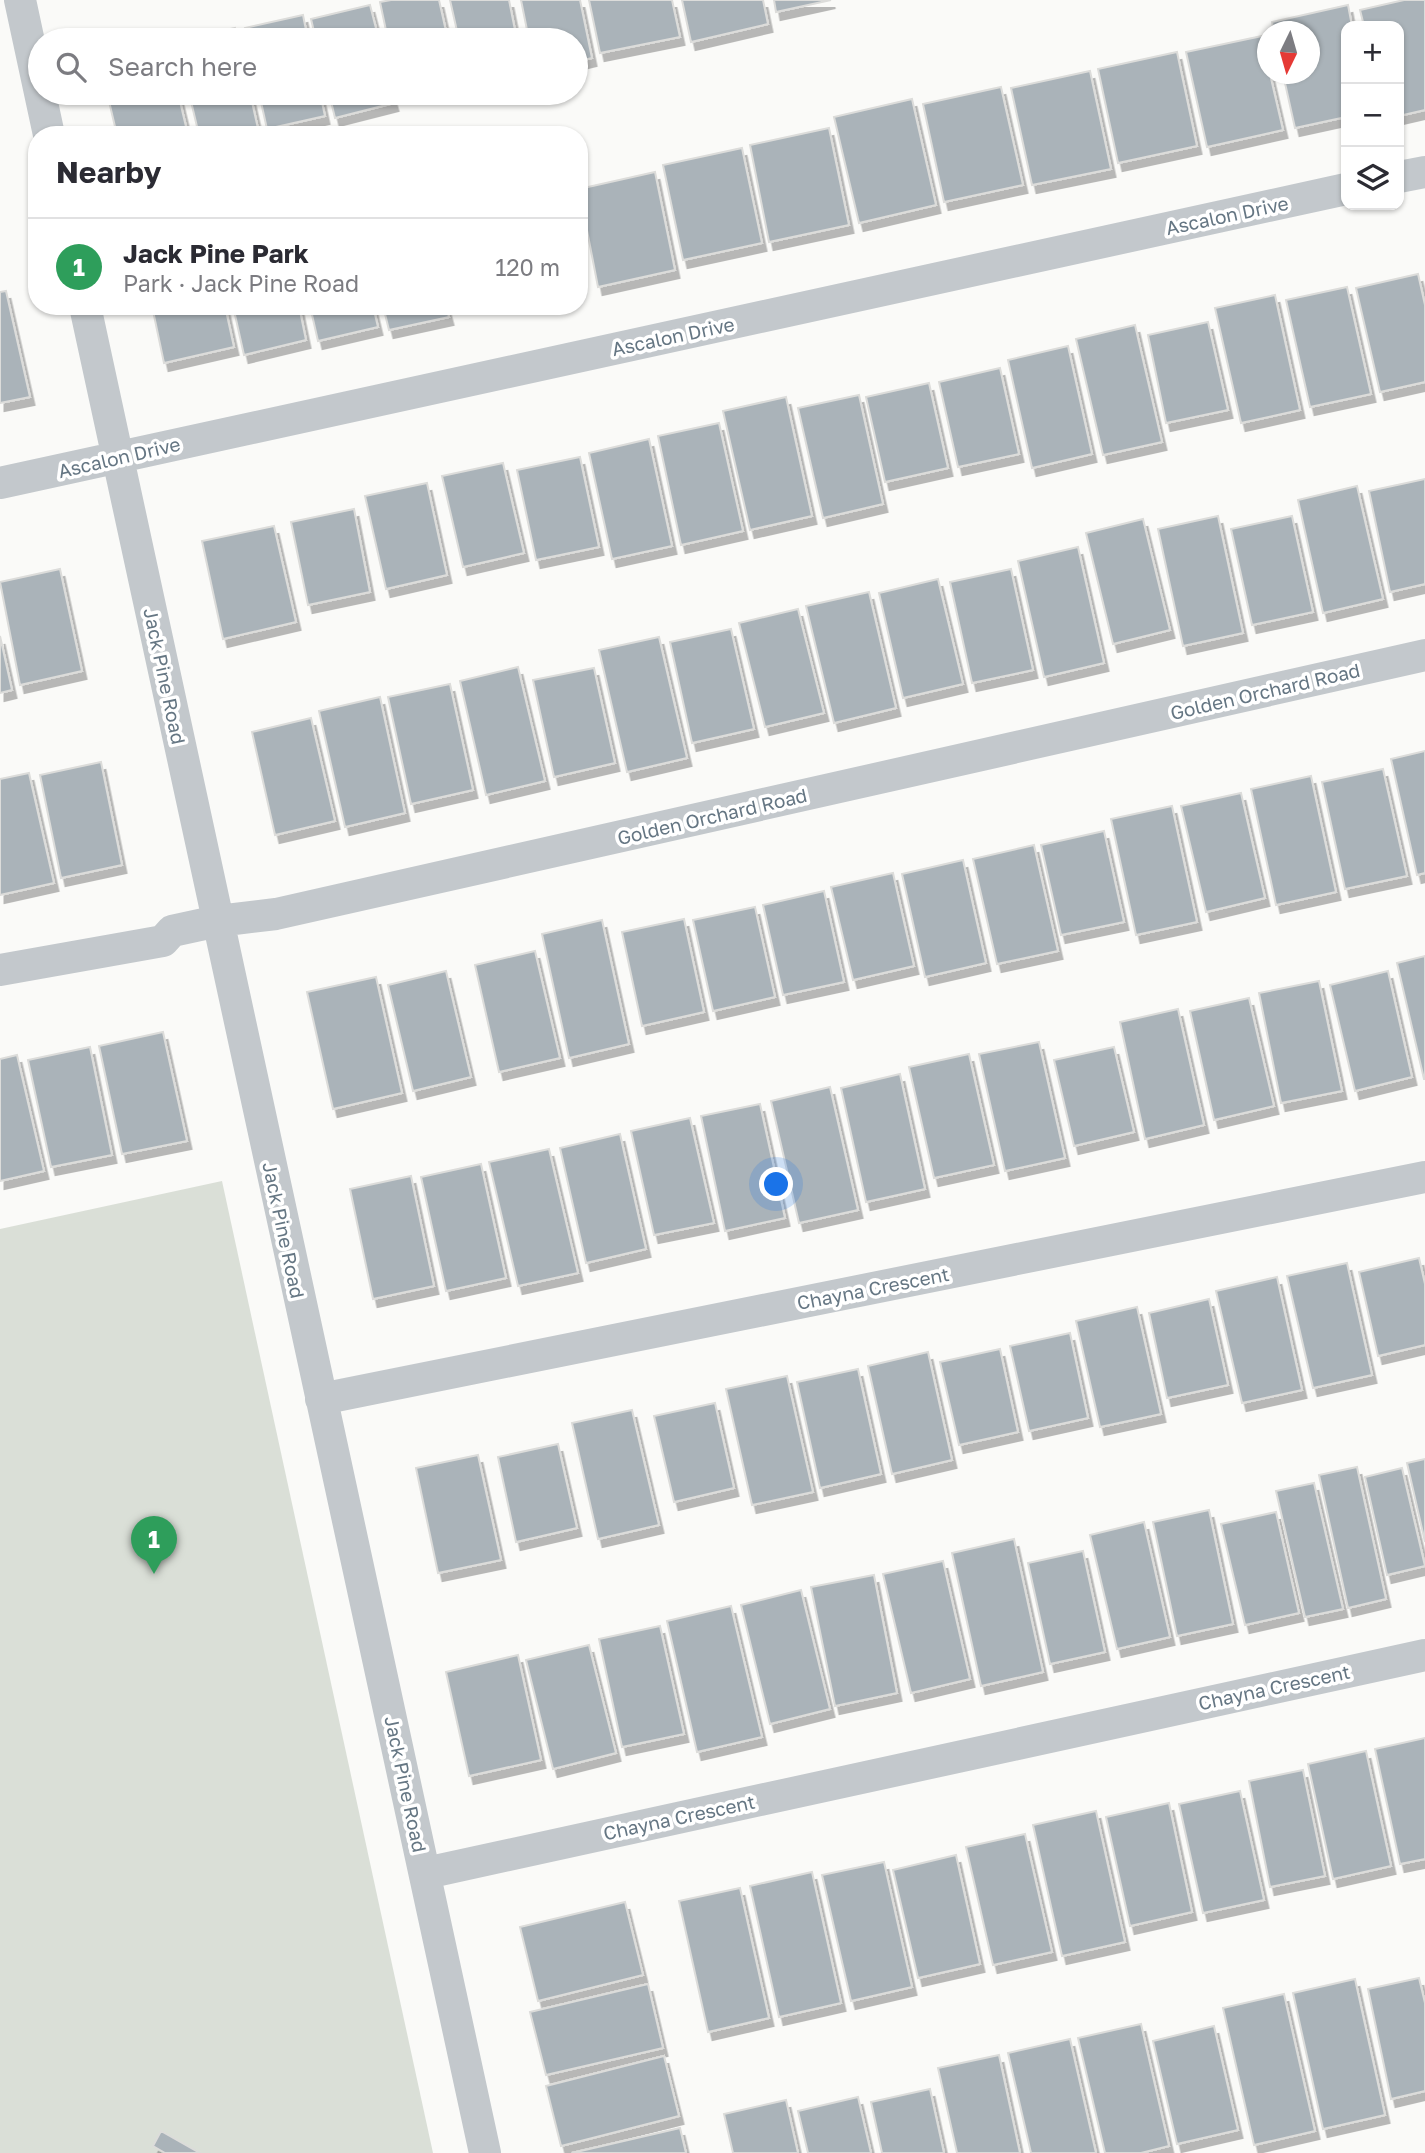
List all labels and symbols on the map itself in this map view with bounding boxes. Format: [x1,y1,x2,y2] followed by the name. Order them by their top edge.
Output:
[1257,21,1320,84] north arrow
[1164,191,1290,239] street label: Ascalon Drive
[610,312,736,360] street label: Ascalon Drive
[56,432,182,482] street label: Ascalon Drive
[139,606,191,746] street label: Jack Pine Road
[1168,658,1362,724] street label: Golden Orchard Road
[615,783,809,849] street label: Golden Orchard Road
[258,1160,310,1300] street label: Jack Pine Road
[759,1167,793,1201] your location
[795,1262,951,1314] street label: Chayna Crescent
[131,1516,177,1574] pin: 1
[1196,1660,1352,1714] street label: Chayna Crescent
[380,1714,432,1854] street label: Jack Pine Road
[601,1790,757,1844] street label: Chayna Crescent

